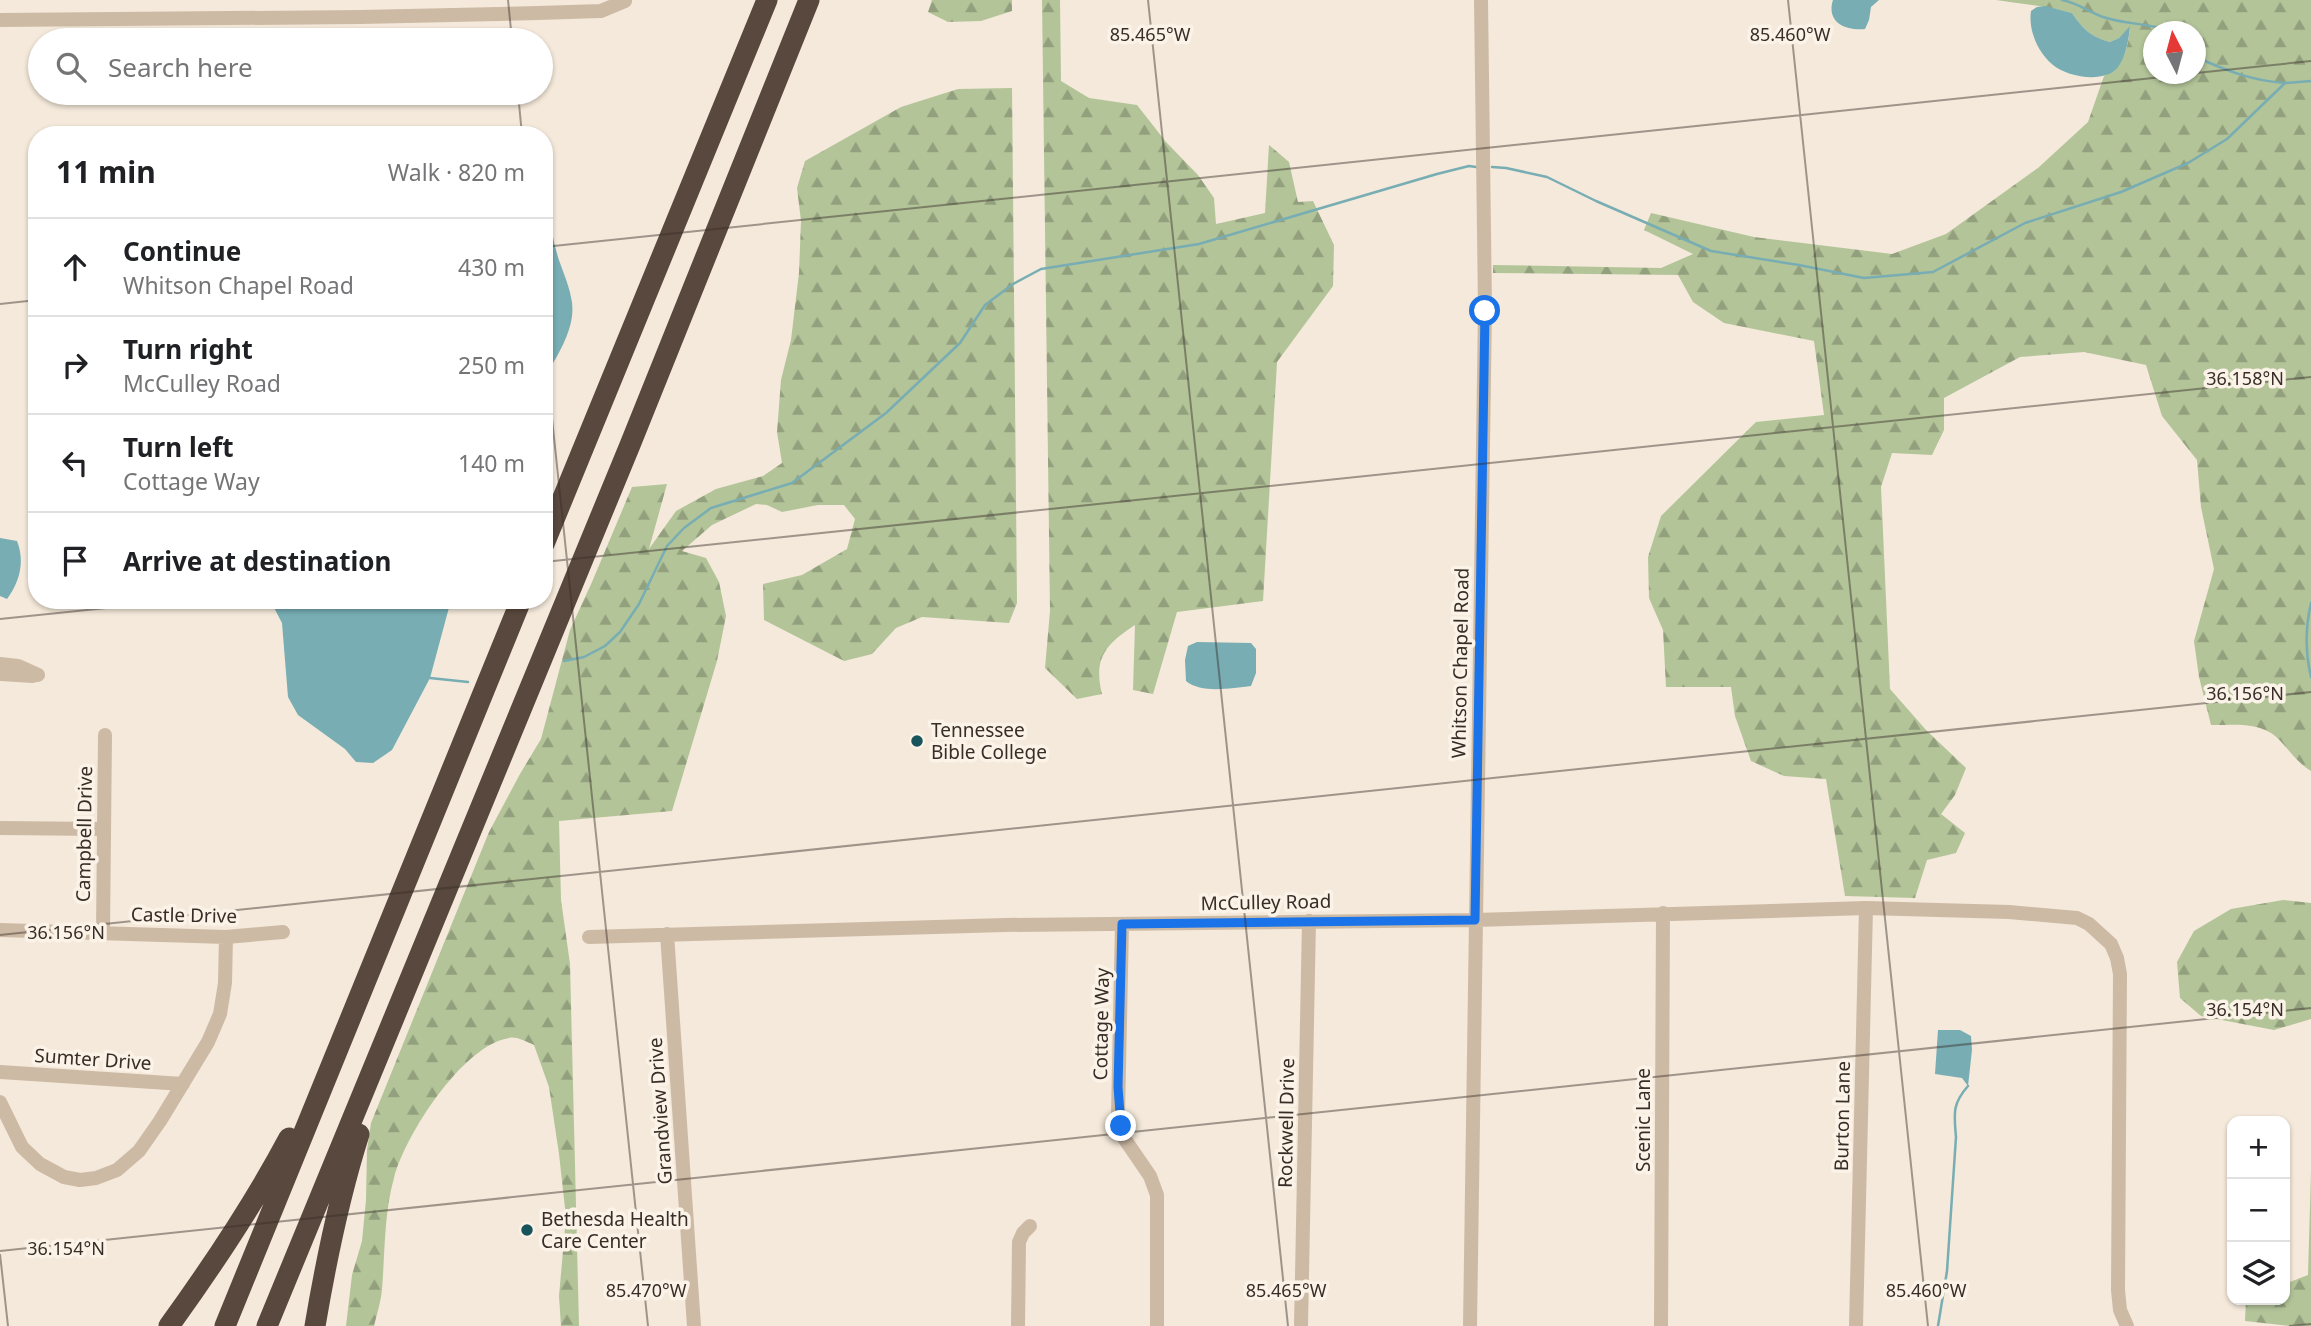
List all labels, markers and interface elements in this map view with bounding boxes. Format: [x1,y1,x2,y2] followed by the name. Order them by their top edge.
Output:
[2143,21,2206,84] north arrow
[1110,22,1191,46] text: 85.465°W
[1750,22,1831,46] text: 85.460°W
[28,28,553,105] search box
[52,48,90,86] icon: search
[108,49,253,85] text: Search here
[56,151,156,192] text: 11 min
[388,156,525,188] text: Walk · 820 m
[123,233,241,269] text: Continue
[56,248,94,286] icon: ahead
[458,251,525,283] text: 430 m
[123,269,354,301] text: Whitson Chapel Road
[1469,295,1500,326] route start
[123,331,253,367] text: Turn right
[56,346,94,384] icon: right
[458,349,525,381] text: 250 m
[2206,366,2284,390] text: 36.158°N
[123,367,281,399] text: McCulley Road
[123,429,234,465] text: Turn left
[56,444,94,482] icon: left
[458,447,525,479] text: 140 m
[123,465,260,497] text: Cottage Way
[56,542,94,580] icon: arrive
[123,543,392,579] text: Arrive at destination
[1445,567,1475,759] street label: Whitson Chapel Road
[2206,681,2284,705] text: 36.156°N
[931,717,1047,765] place label: Tennessee Bible College
[909,733,925,749] marker: Tennessee Bible College
[70,766,98,902] street label: Campbell Drive
[1201,888,1331,916] street label: McCulley Road
[131,901,237,929] street label: Castle Drive
[27,920,105,944] text: 36.156°N
[1087,967,1115,1081] street label: Cottage Way
[2206,997,2284,1021] text: 36.154°N
[642,1037,678,1185] street label: Grandview Drive
[34,1042,152,1076] street label: Sumter Drive
[1272,1058,1300,1188] street label: Rockwell Drive
[1828,1061,1856,1171] street label: Burton Lane
[1630,1068,1656,1172] street label: Scenic Lane
[1105,1110,1136,1141] route end
[2227,1116,2290,1305] map controls
[2227,1116,2290,1179] button: +
[2227,1179,2290,1242] button: −
[541,1206,689,1254] place label: Bethesda Health Care Center
[519,1222,535,1238] marker: Bethesda Health Care Center
[27,1236,105,1260] text: 36.154°N
[2227,1242,2290,1305] button: layers
[606,1278,687,1302] text: 85.470°W
[1246,1278,1327,1302] text: 85.465°W
[1886,1278,1967,1302] text: 85.460°W

